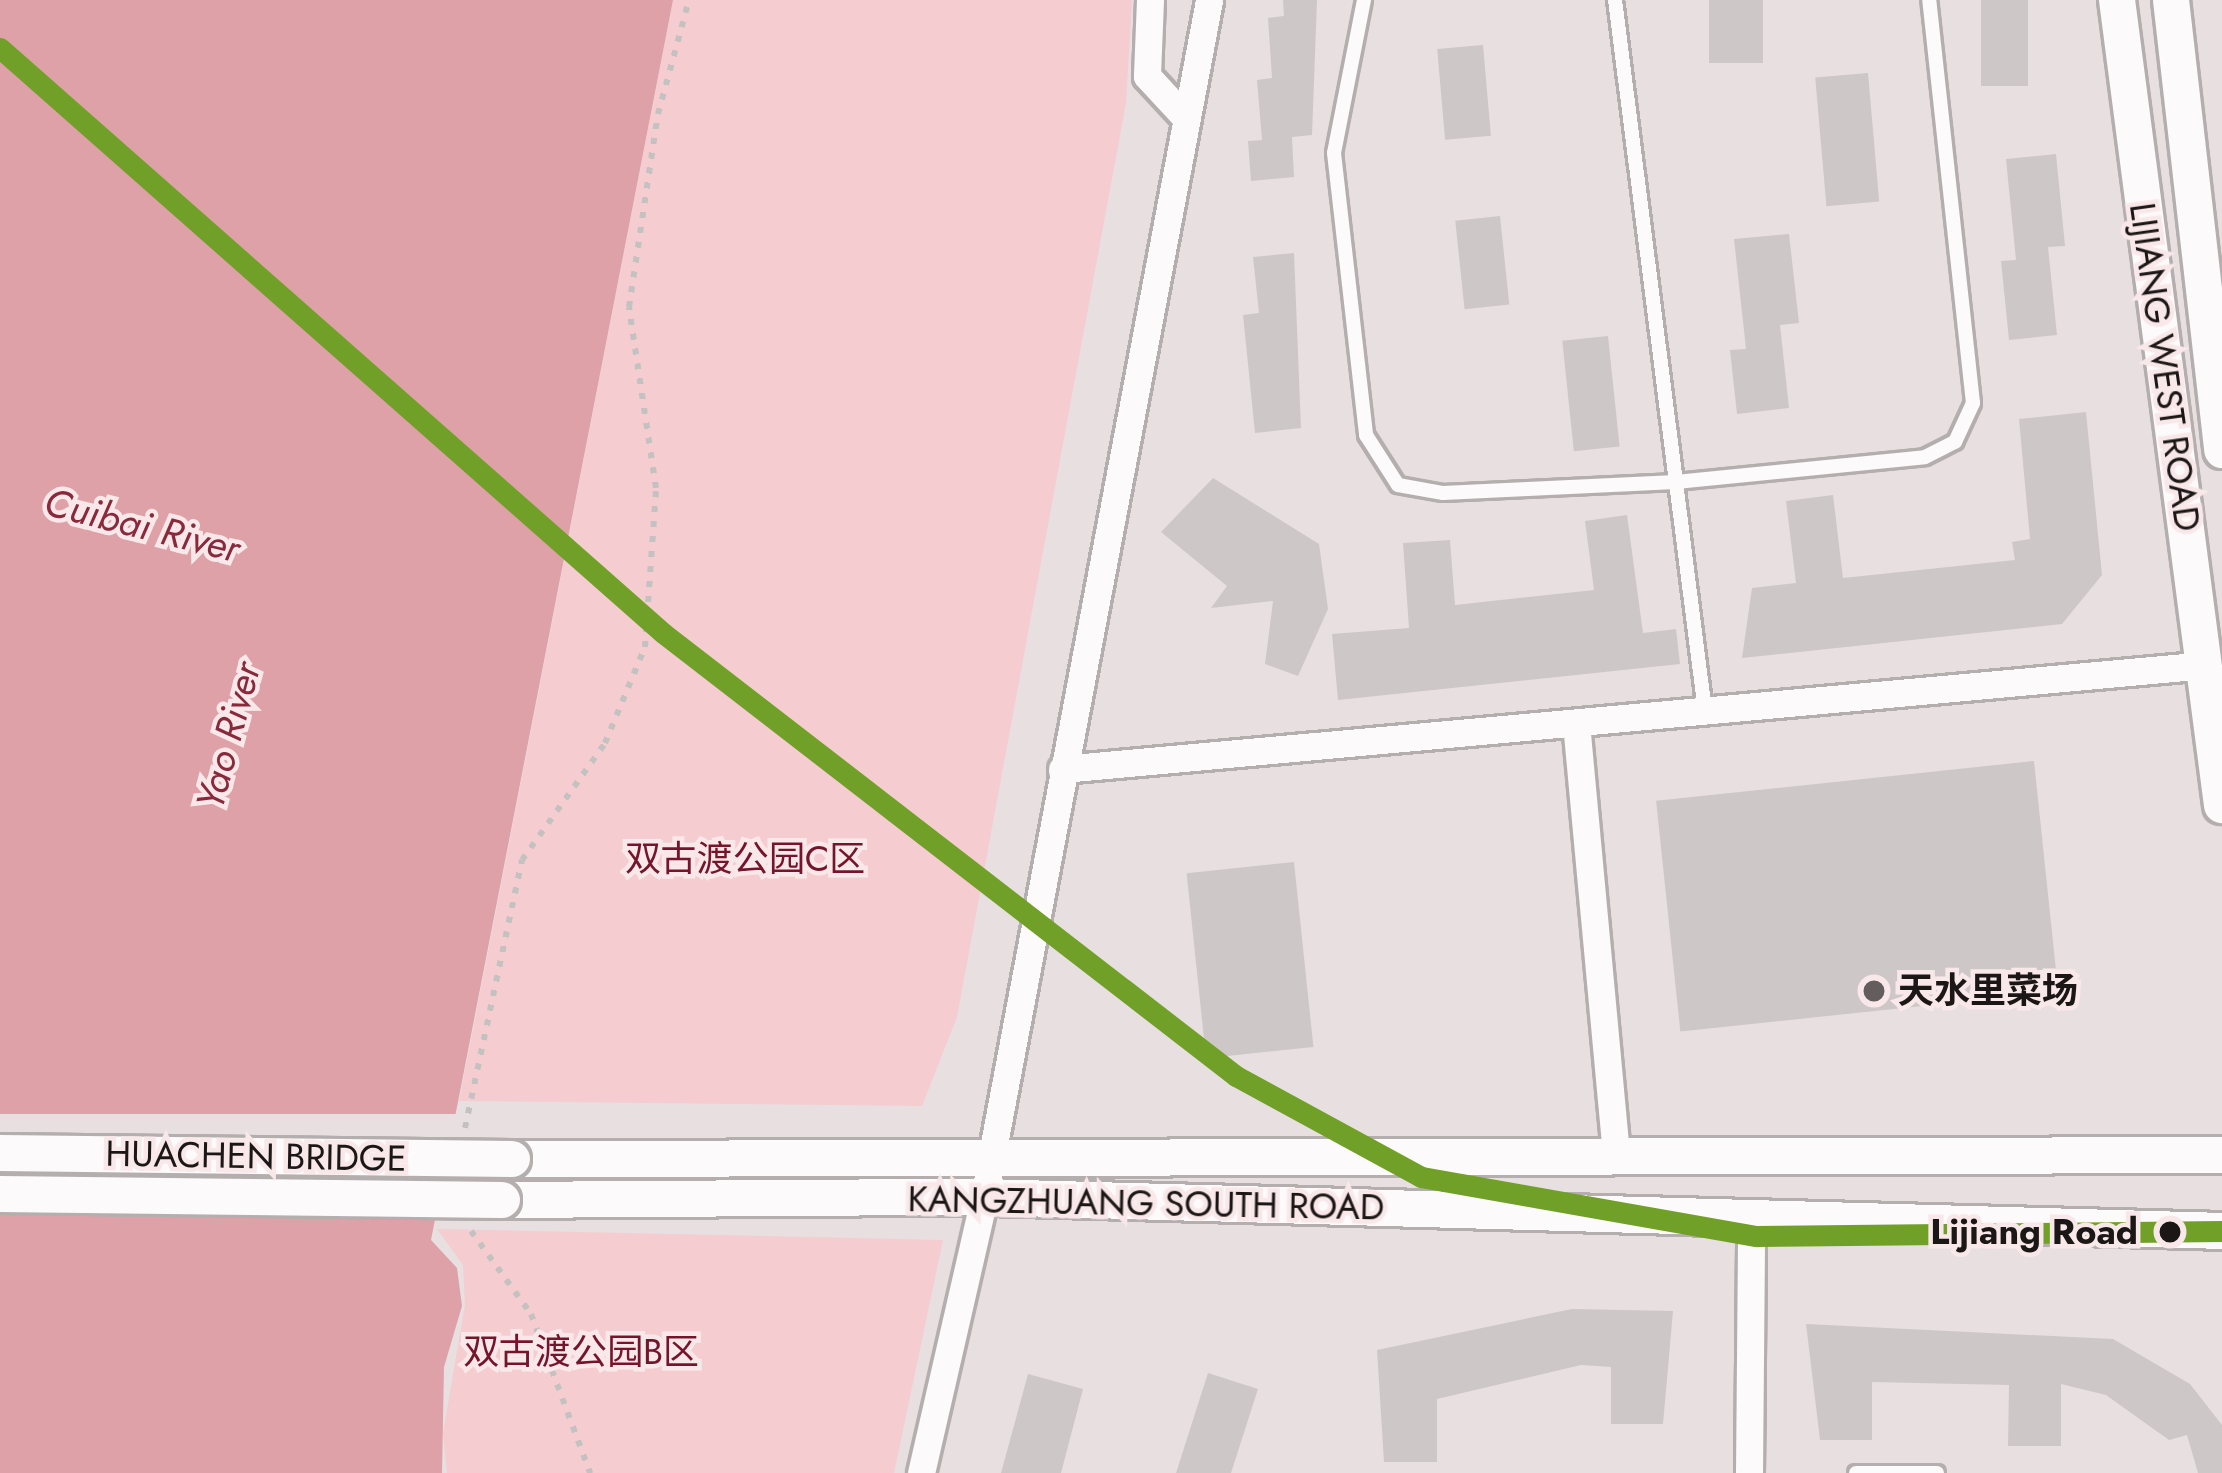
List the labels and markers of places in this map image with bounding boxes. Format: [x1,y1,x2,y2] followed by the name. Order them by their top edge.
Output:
[1898,969,2078,1013] place label: 天水里菜场
[1861,978,1887,1004] marker: 天水里菜场
[1930,1210,2138,1254] place label: Lijiang Road
[2149,1211,2191,1253] marker: Lijiang Road

